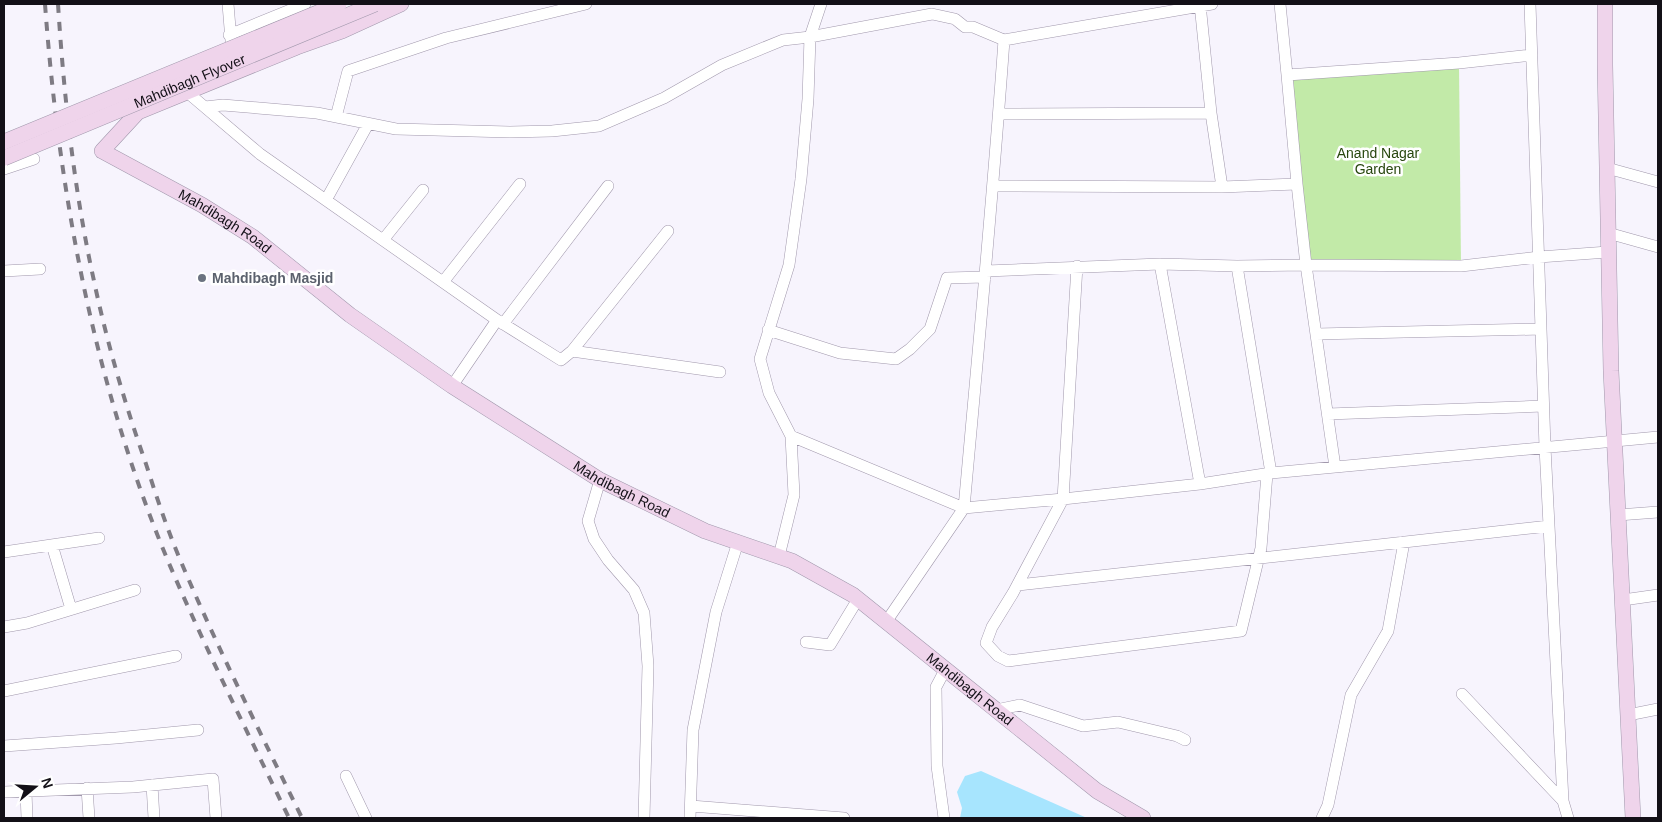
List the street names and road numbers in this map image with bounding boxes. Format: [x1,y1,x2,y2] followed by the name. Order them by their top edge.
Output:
[132,51,248,111] street label: Mahdibagh Flyover
[176,186,274,256] street label: Mahdibagh Road
[571,457,673,521] street label: Mahdibagh Road
[923,649,1017,729] street label: Mahdibagh Road

